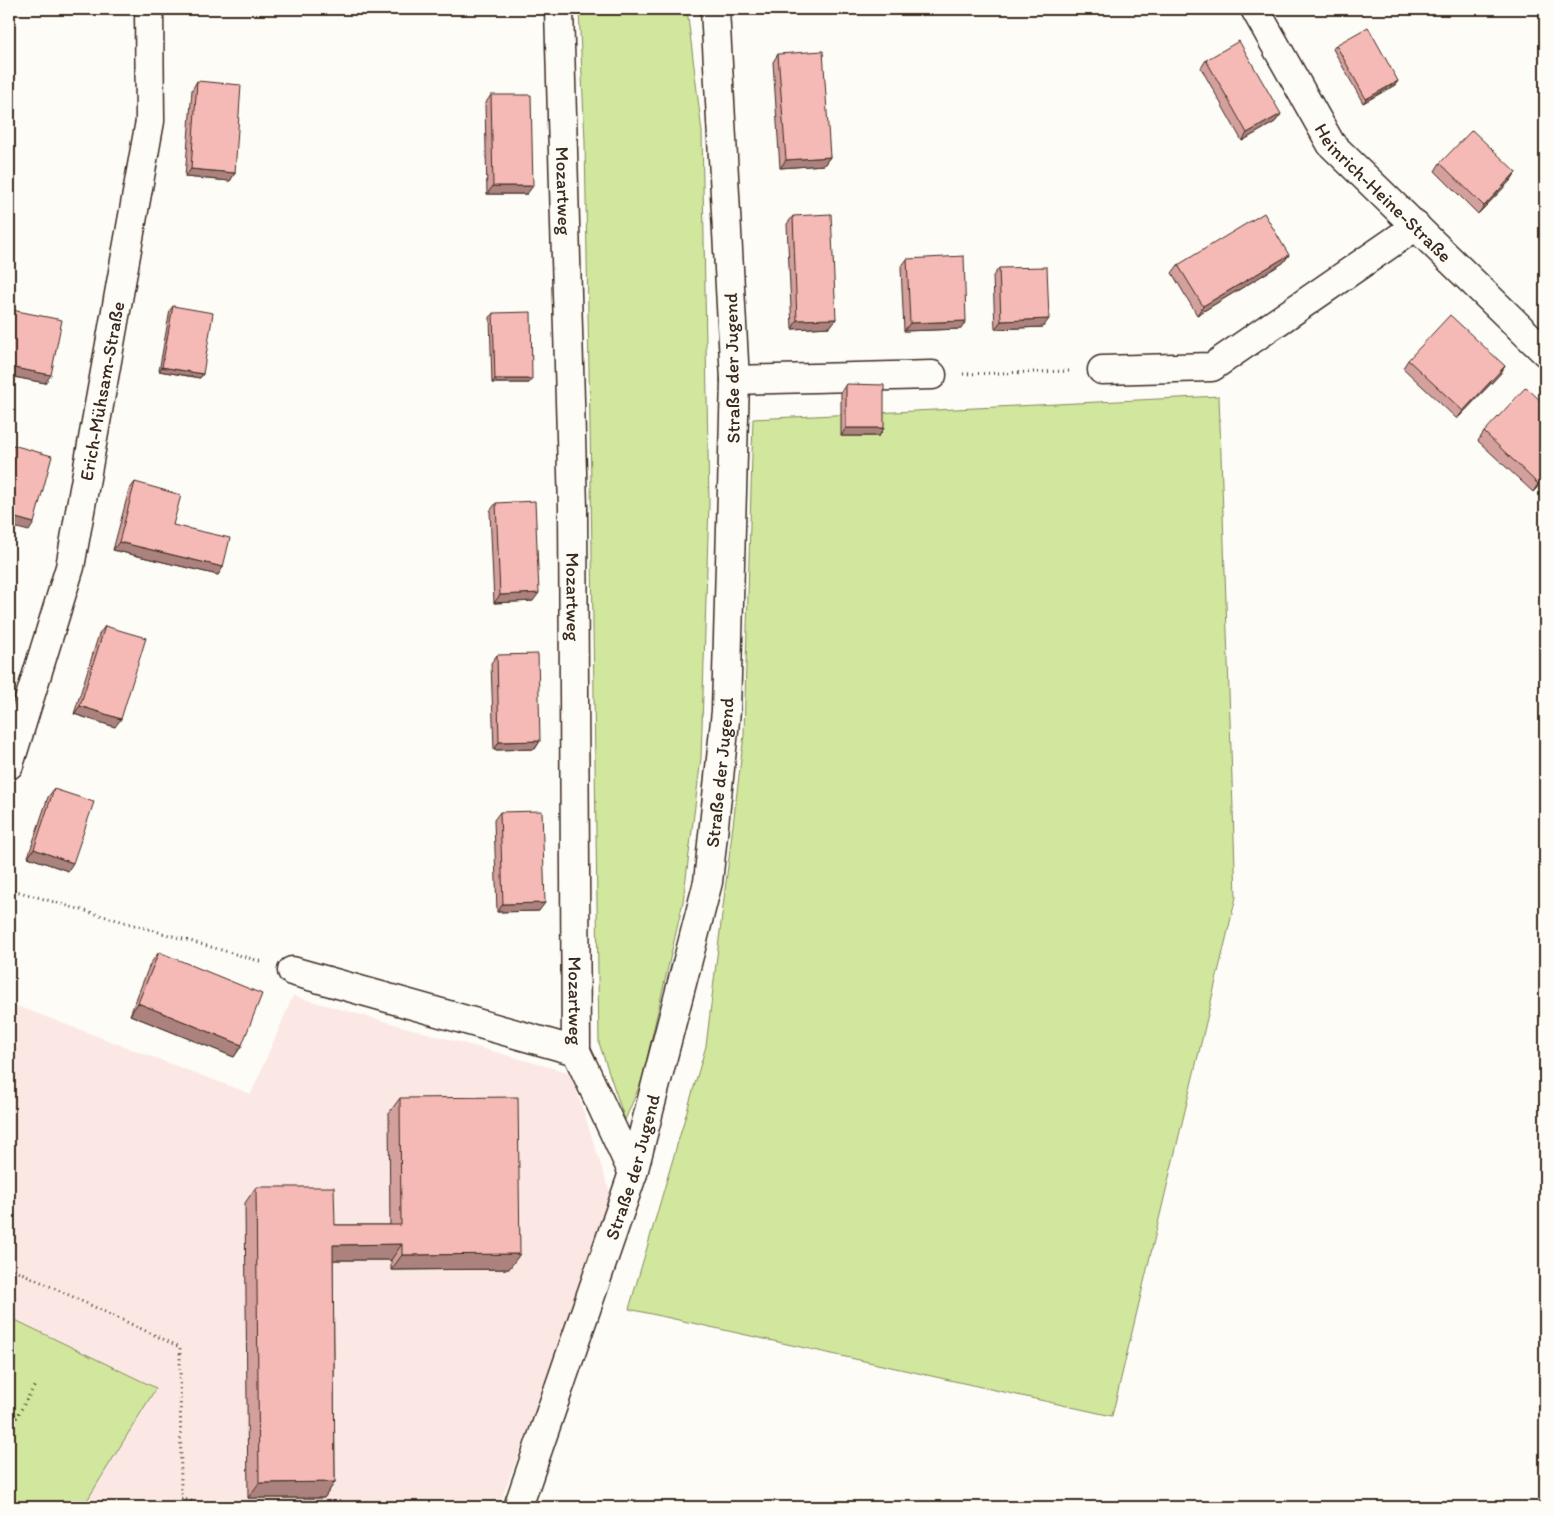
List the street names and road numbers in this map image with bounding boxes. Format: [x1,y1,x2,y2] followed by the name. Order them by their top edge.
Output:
[1310,119,1457,267] street label: Heinrich-Heine-Straße
[551,146,577,236] street label: Mozartweg
[719,292,745,444] street label: Straße der Jugend
[74,299,129,483] street label: Erich-Mühsam-Straße
[562,552,585,642] street label: Mozartweg
[700,696,738,849] street label: Straße der Jugend
[564,956,587,1046] street label: Mozartweg
[599,1091,665,1243] street label: Straße der Jugend

